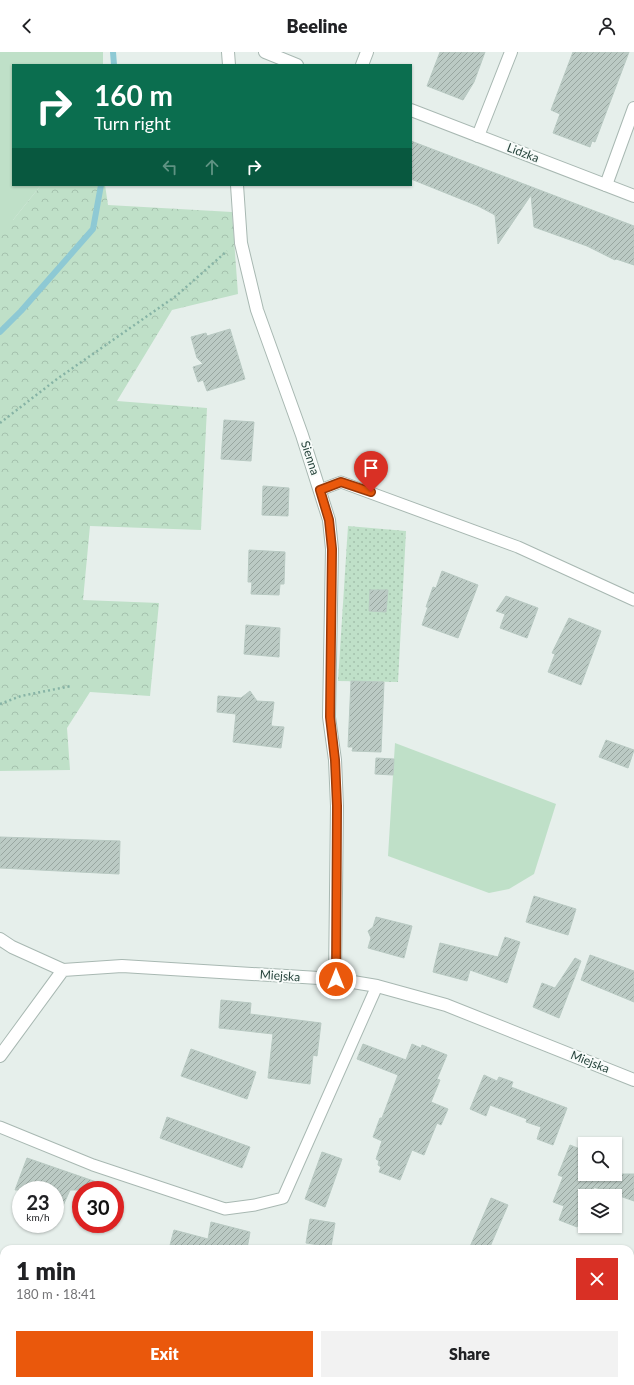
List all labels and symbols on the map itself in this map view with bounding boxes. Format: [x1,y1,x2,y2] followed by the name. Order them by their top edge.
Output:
[505,140,541,166] street label: Lidzka
[298,439,323,477] street label: Sienna
[354,451,388,492] pin
[315,958,357,1000] position arrow
[259,967,301,984] street label: Miejska
[569,1047,612,1076] street label: Miejska
[72,1181,124,1233] speed limit sign: 30

